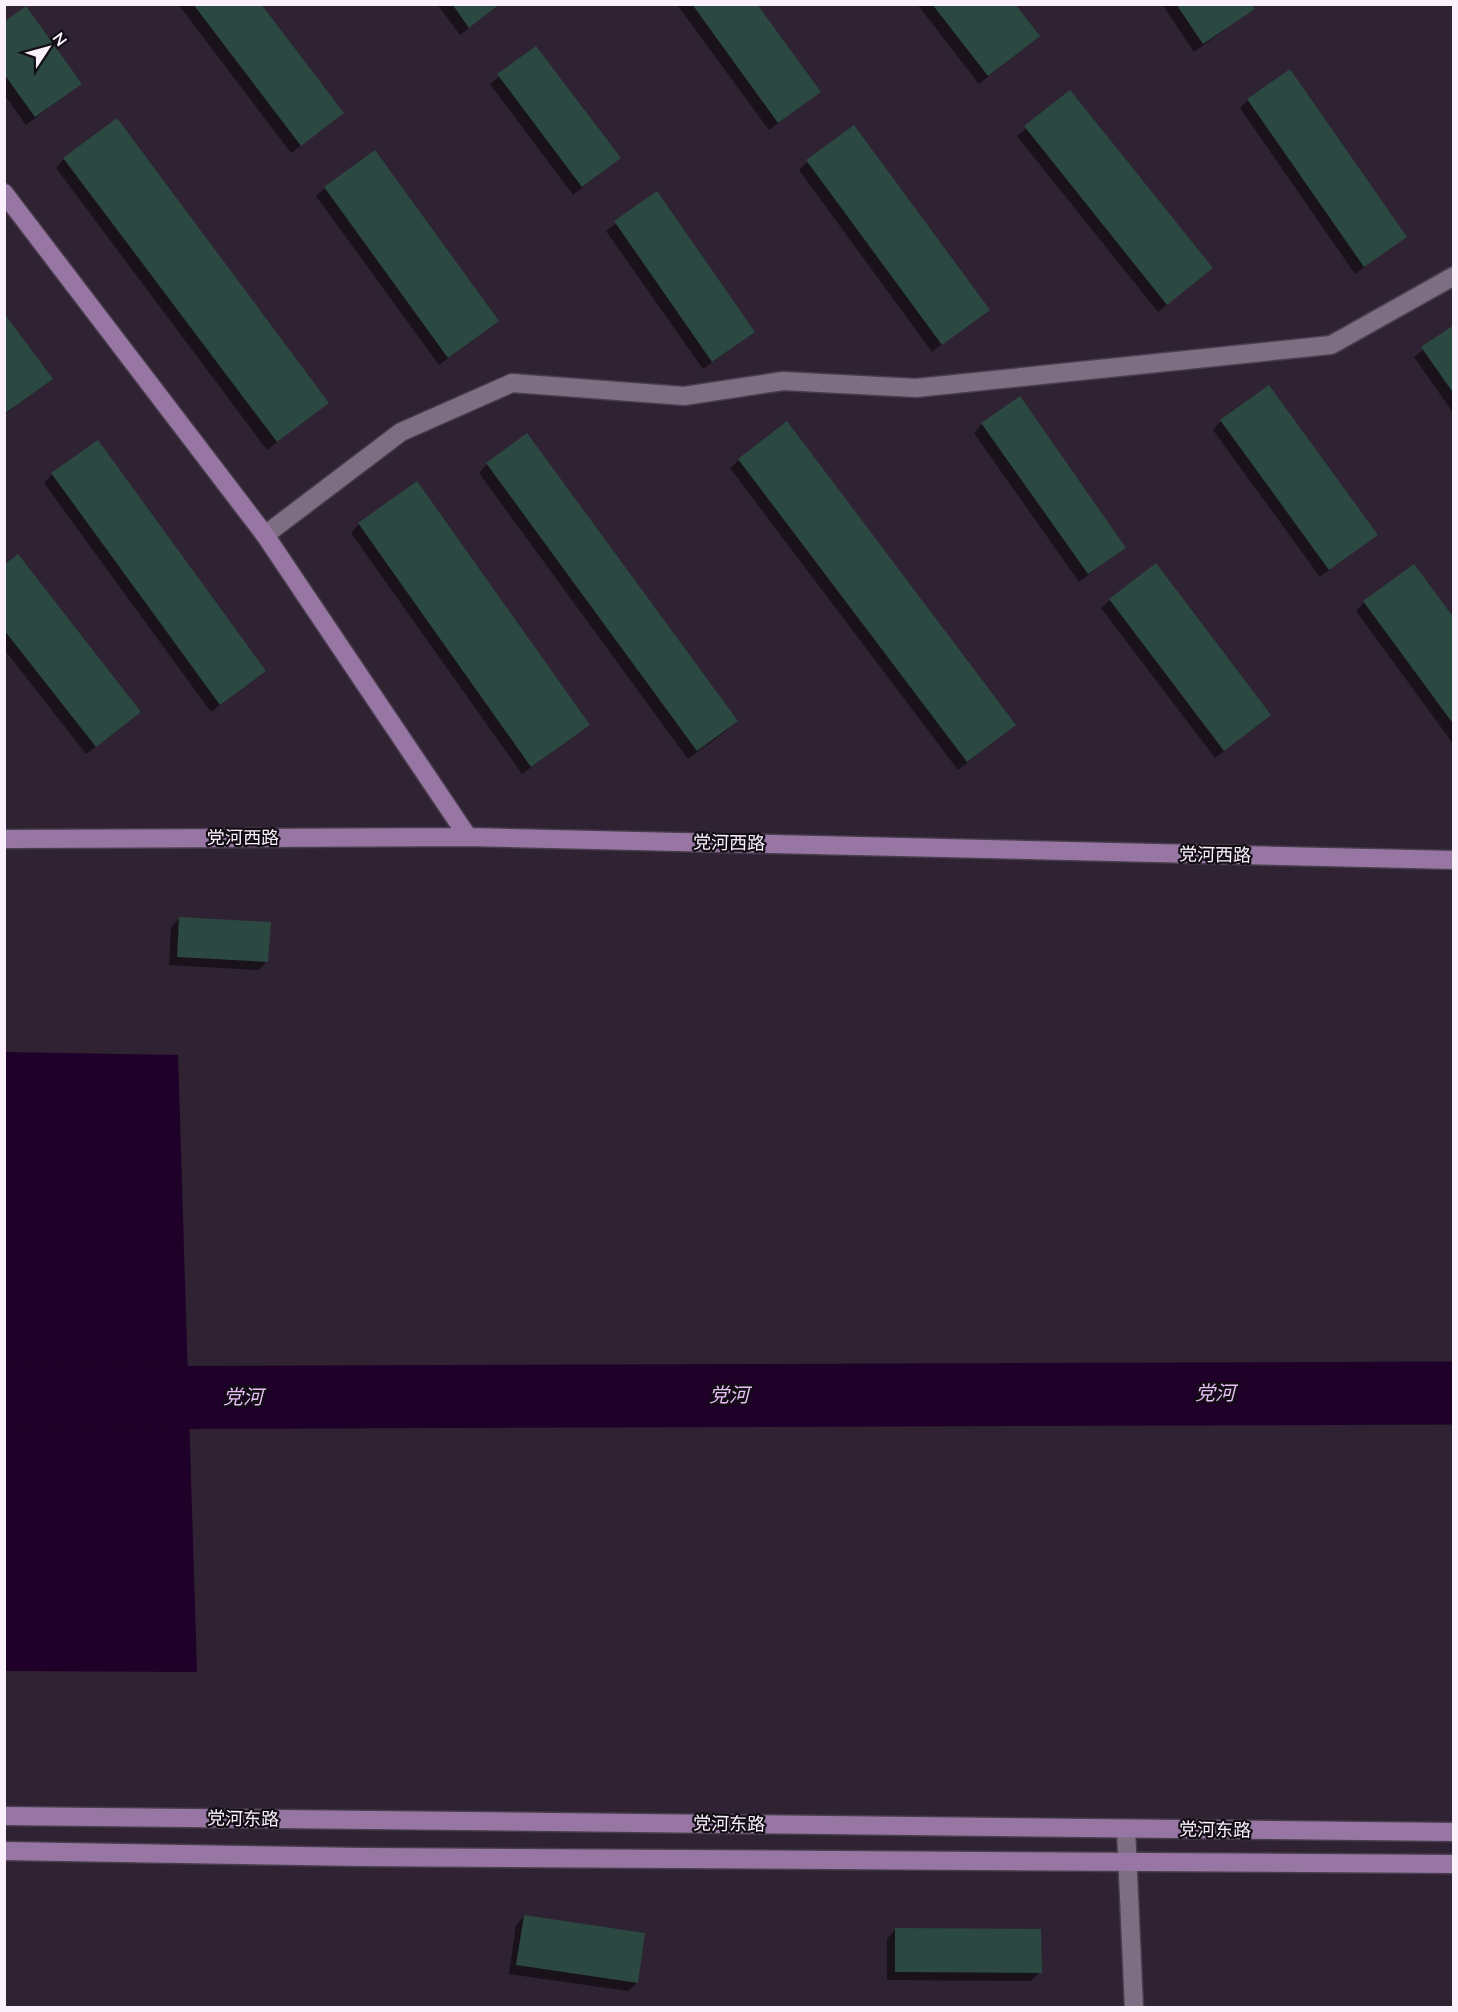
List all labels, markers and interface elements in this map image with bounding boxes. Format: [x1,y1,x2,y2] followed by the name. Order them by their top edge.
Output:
[18,18,78,78] north arrow
[47,28,72,51] text: N
[207,826,279,850] street label: 党河西路
[693,830,765,856] street label: 党河西路
[1179,842,1251,868] street label: 党河西路
[1195,1380,1239,1407] water label: 党河
[709,1382,753,1409] water label: 党河
[223,1384,267,1411] water label: 党河
[207,1806,279,1832] street label: 党河东路
[693,1811,765,1837] street label: 党河东路
[1179,1817,1251,1843] street label: 党河东路

